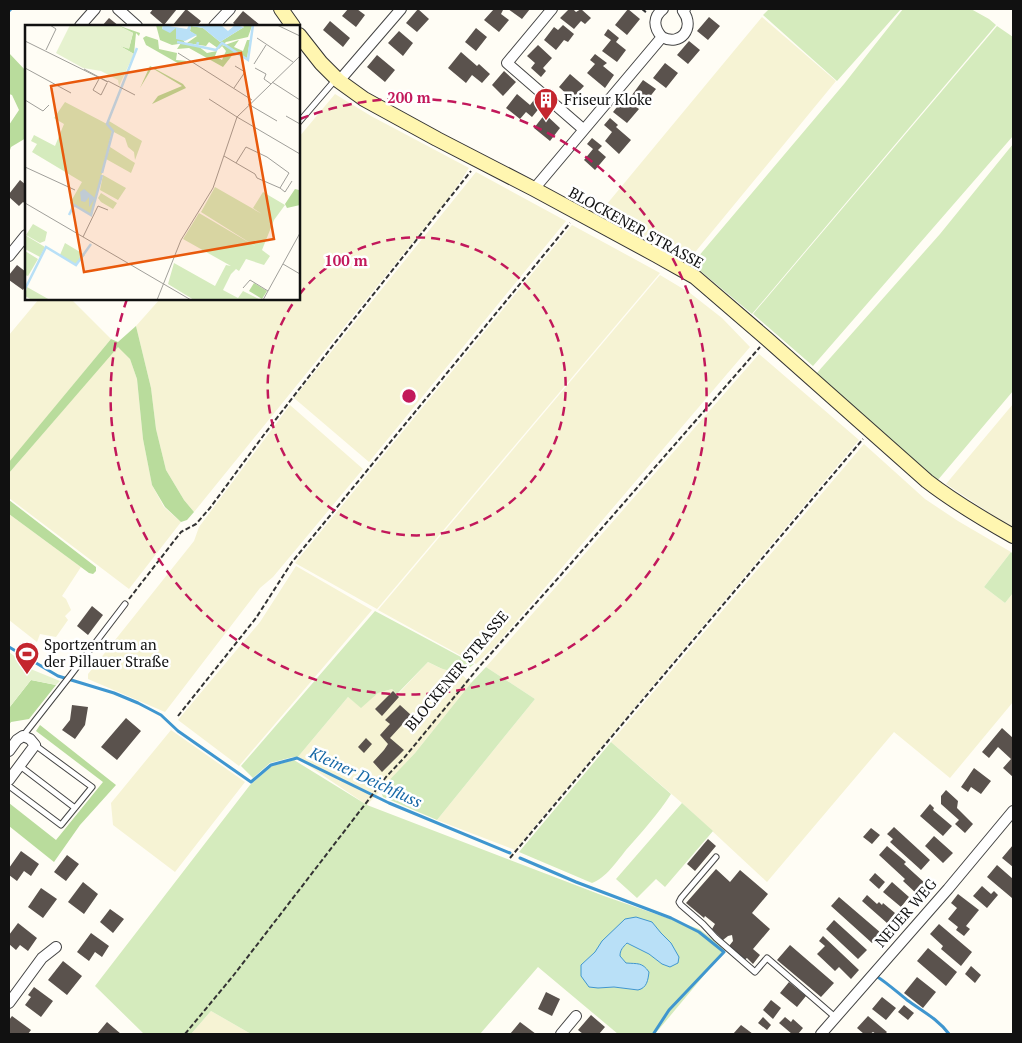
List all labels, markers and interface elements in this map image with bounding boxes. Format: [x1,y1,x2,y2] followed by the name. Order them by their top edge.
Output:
[25,25,300,300] inset map
[387,87,431,107] text: 200 m
[533,87,559,121] building icon: Friseur Kloke
[564,89,652,109] place label: Friseur Kloke
[566,182,707,273] street label: BLOCKENER STRASSE
[324,250,368,270] text: 100 m
[400,387,418,405] centre of rings
[400,606,512,735] street label: BLOCKENER STRASSE
[44,634,169,671] place label: Sportzentrum an der Pillauer Straße
[14,641,40,675] sports icon: Sportzentrum an der Pillauer Straße
[305,741,426,813] water label: Kleiner Deichfluss
[870,873,941,951] street label: NEUER WEG

